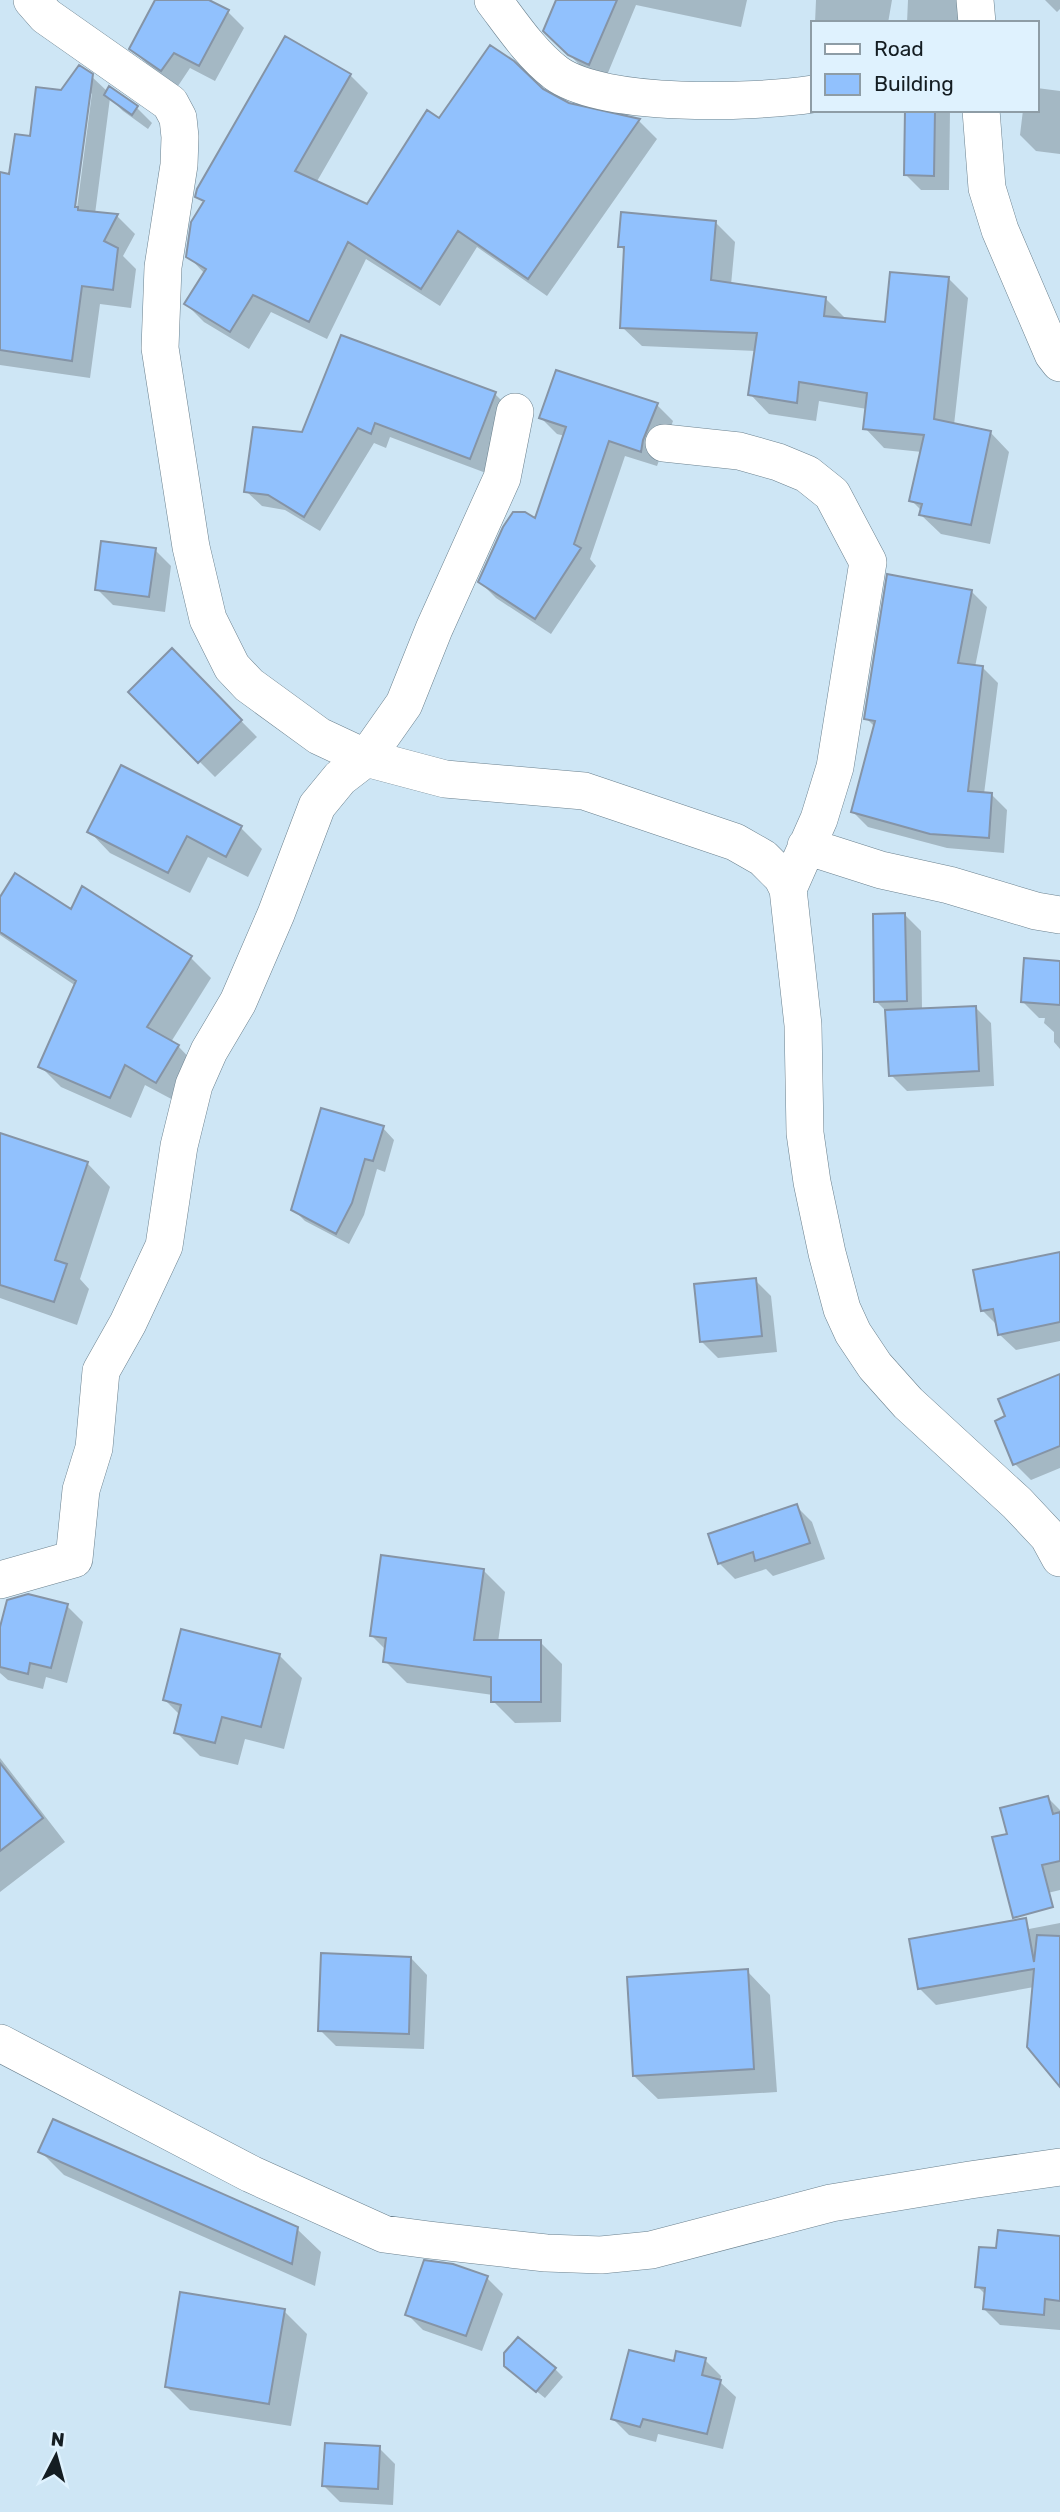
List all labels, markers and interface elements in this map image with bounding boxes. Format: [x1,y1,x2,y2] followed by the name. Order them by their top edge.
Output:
[811,21,1039,112] legend
[874,36,924,61] text: Road
[874,71,954,96] text: Building
[21,2421,91,2491] north arrow
[50,2427,66,2452] text: N

